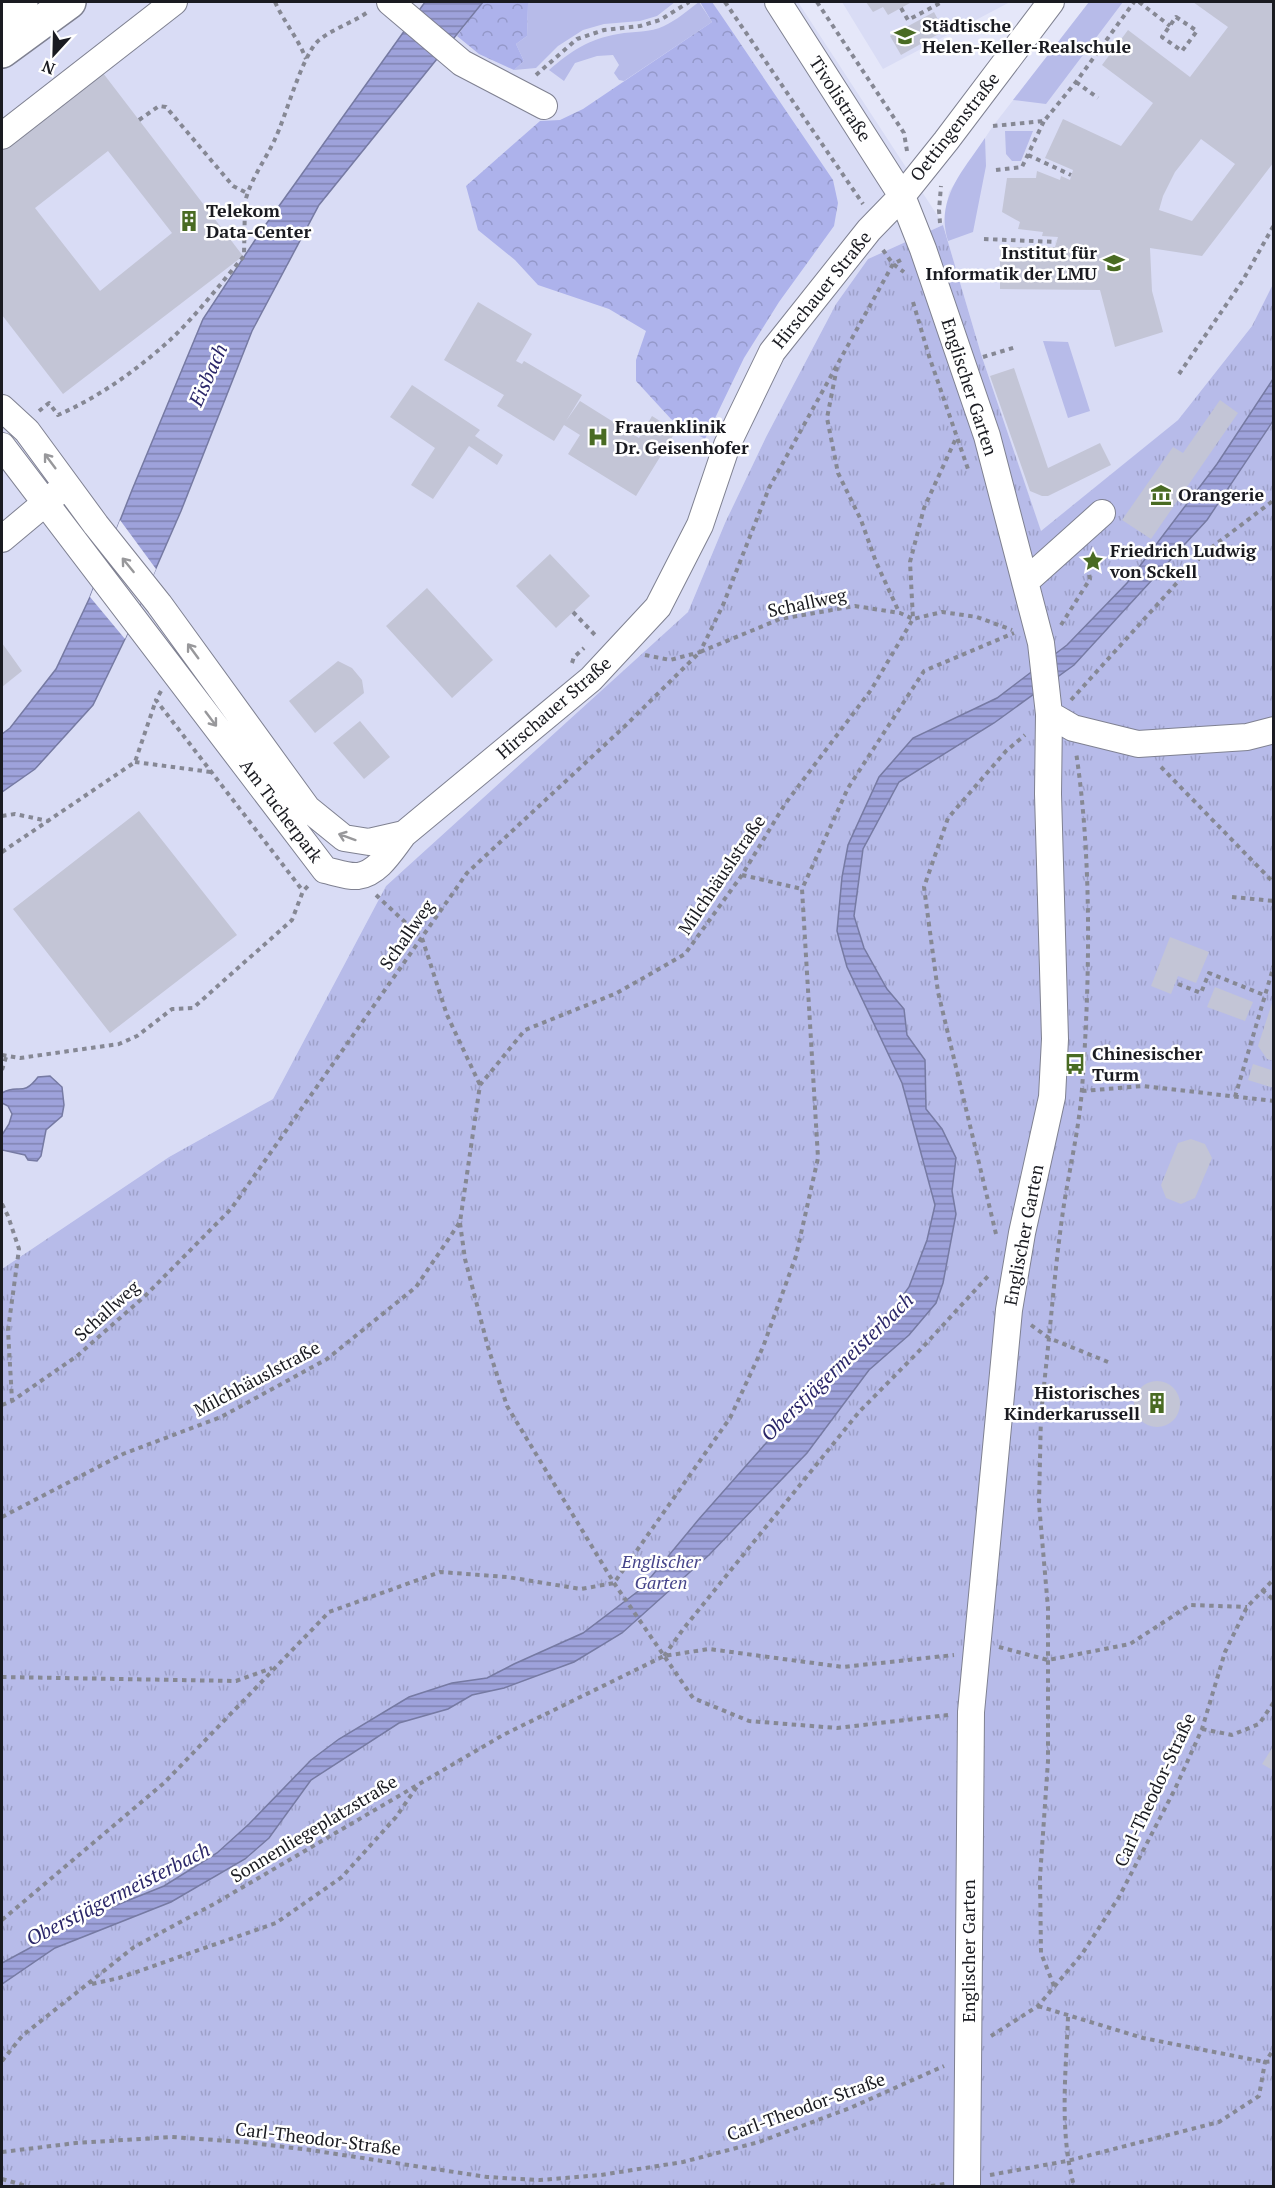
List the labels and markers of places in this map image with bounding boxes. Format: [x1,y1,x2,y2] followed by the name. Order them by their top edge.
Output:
[922,13,1131,58] place label: Städtische Helen-Keller-Realschule
[893,24,917,48] school or university icon: Städtische Helen-Keller-Realschule
[206,198,311,243] place label: Telekom Data-Center
[177,209,201,233] building icon: Telekom Data-Center
[925,240,1097,285] place label: Institut für Informatik der LMU
[1102,251,1126,275] school or university icon: Institut für Informatik der LMU
[615,414,749,459] place label: Frauenklinik Dr. Geisenhofer
[586,425,610,449] hospital icon: Frauenklinik Dr. Geisenhofer
[1178,482,1264,506] place label: Orangerie
[1149,483,1173,507] museum icon: Orangerie
[1109,538,1257,583] place label: Friedrich Ludwig von Sckell
[1081,549,1105,573] place icon: Friedrich Ludwig von Sckell
[1092,1041,1203,1086] place label: Chinesischer Turm
[1063,1052,1087,1076] bus stop icon: Chinesischer Turm
[1004,1380,1140,1425] place label: Historisches Kinderkarussell
[1145,1391,1169,1415] building icon: Historisches Kinderkarussell

